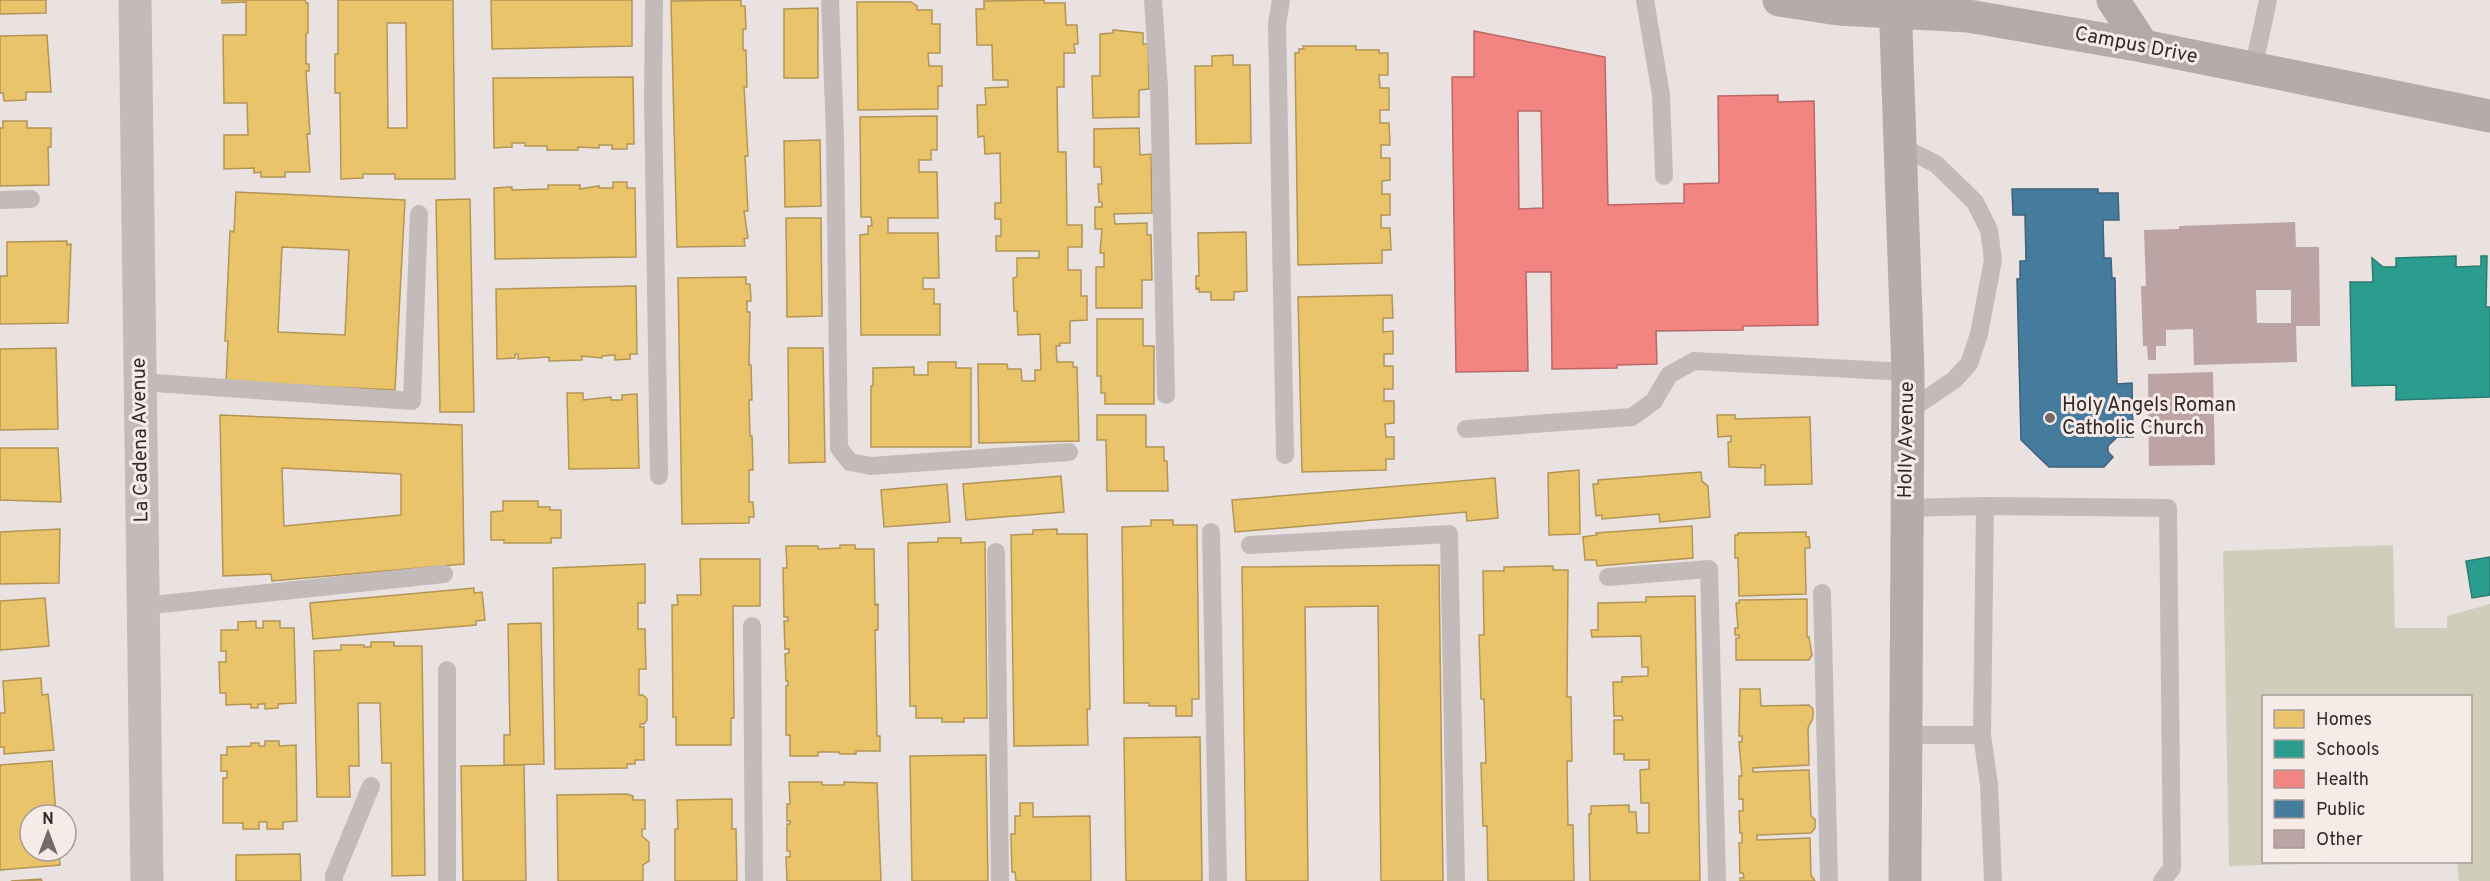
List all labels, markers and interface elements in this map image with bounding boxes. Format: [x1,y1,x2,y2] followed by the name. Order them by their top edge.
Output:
[2072,21,2200,71] street label: Campus Drive
[127,357,155,523] street label: La Cadena Avenue
[1893,381,1921,499] street label: Holly Avenue
[2062,393,2236,442] place label: Holy Angels Roman Catholic Church
[2043,411,2057,425] marker: Holy Angels Roman Catholic Church
[2262,695,2472,863] legend
[2316,709,2372,732] text: Homes
[2316,739,2379,762] text: Schools
[2316,769,2369,792] text: Health
[2316,799,2366,822] text: Public
[18,803,78,863] north arrow
[42,810,54,830] text: N
[2316,829,2363,852] text: Other

